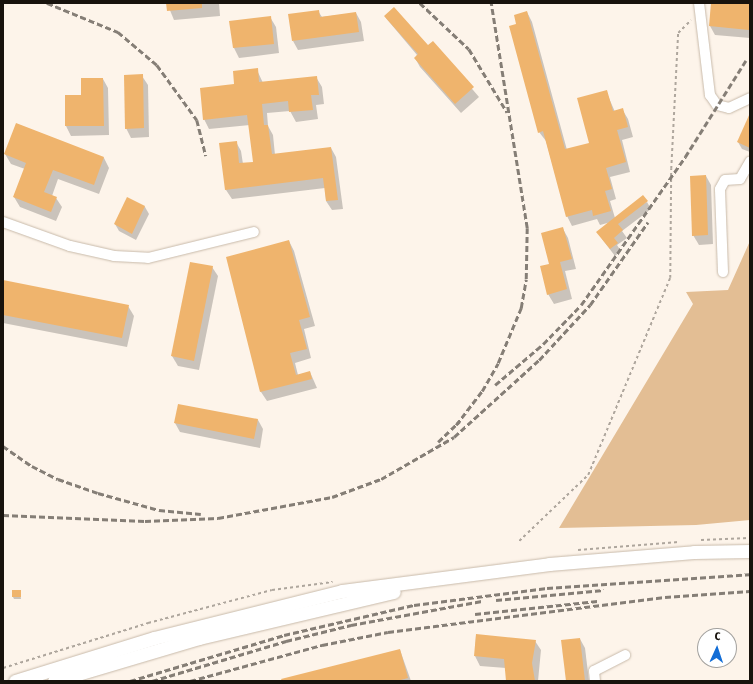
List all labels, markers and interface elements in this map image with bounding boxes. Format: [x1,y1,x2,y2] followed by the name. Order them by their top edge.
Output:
[697,628,737,668] north arrow
[714,630,721,643] text: С

